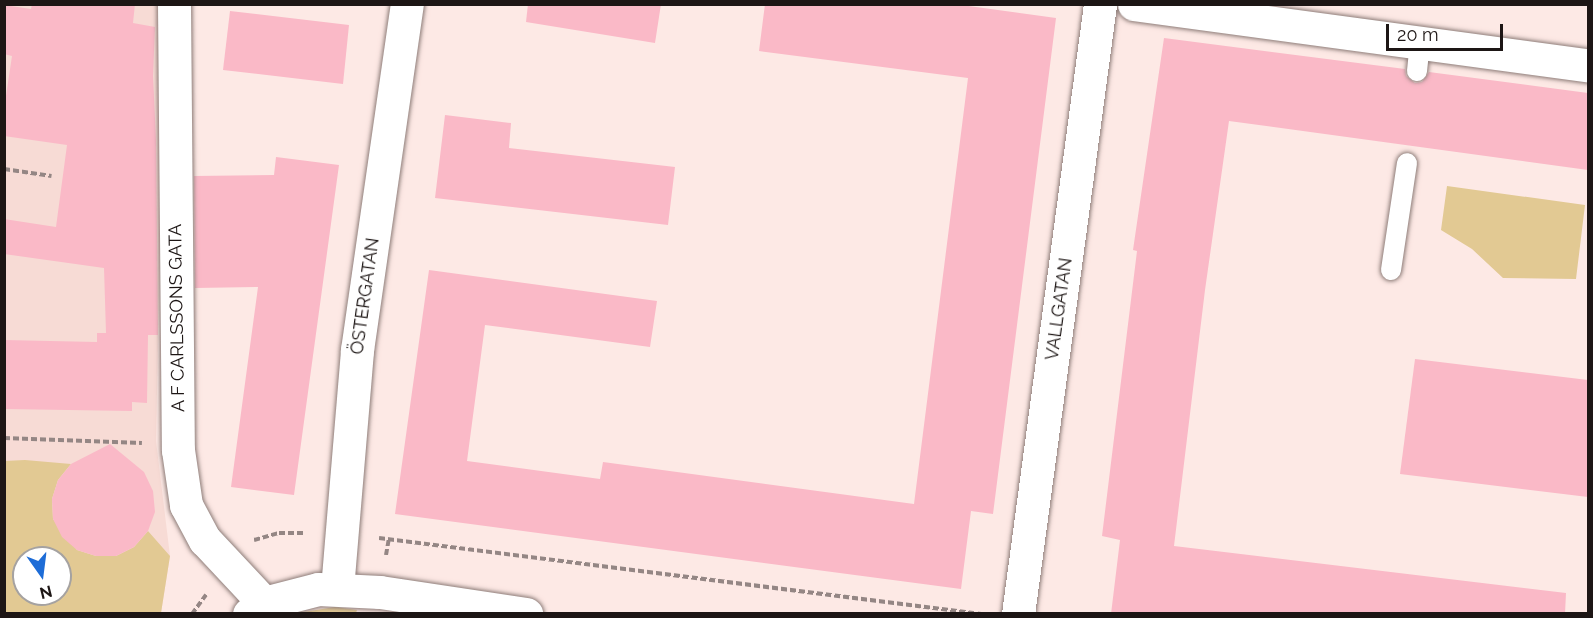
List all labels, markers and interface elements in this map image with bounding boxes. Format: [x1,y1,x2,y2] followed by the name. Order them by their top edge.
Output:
[1389,12,1506,50] scale bar
[1397,24,1439,45] text: 20 m
[165,223,189,413] street label: A F CARLSSONS GATA
[346,236,384,356] street label: ÖSTERGATAN
[1041,256,1077,362] street label: VALLGATAN
[12,546,72,606] north arrow
[38,581,54,603] text: N

